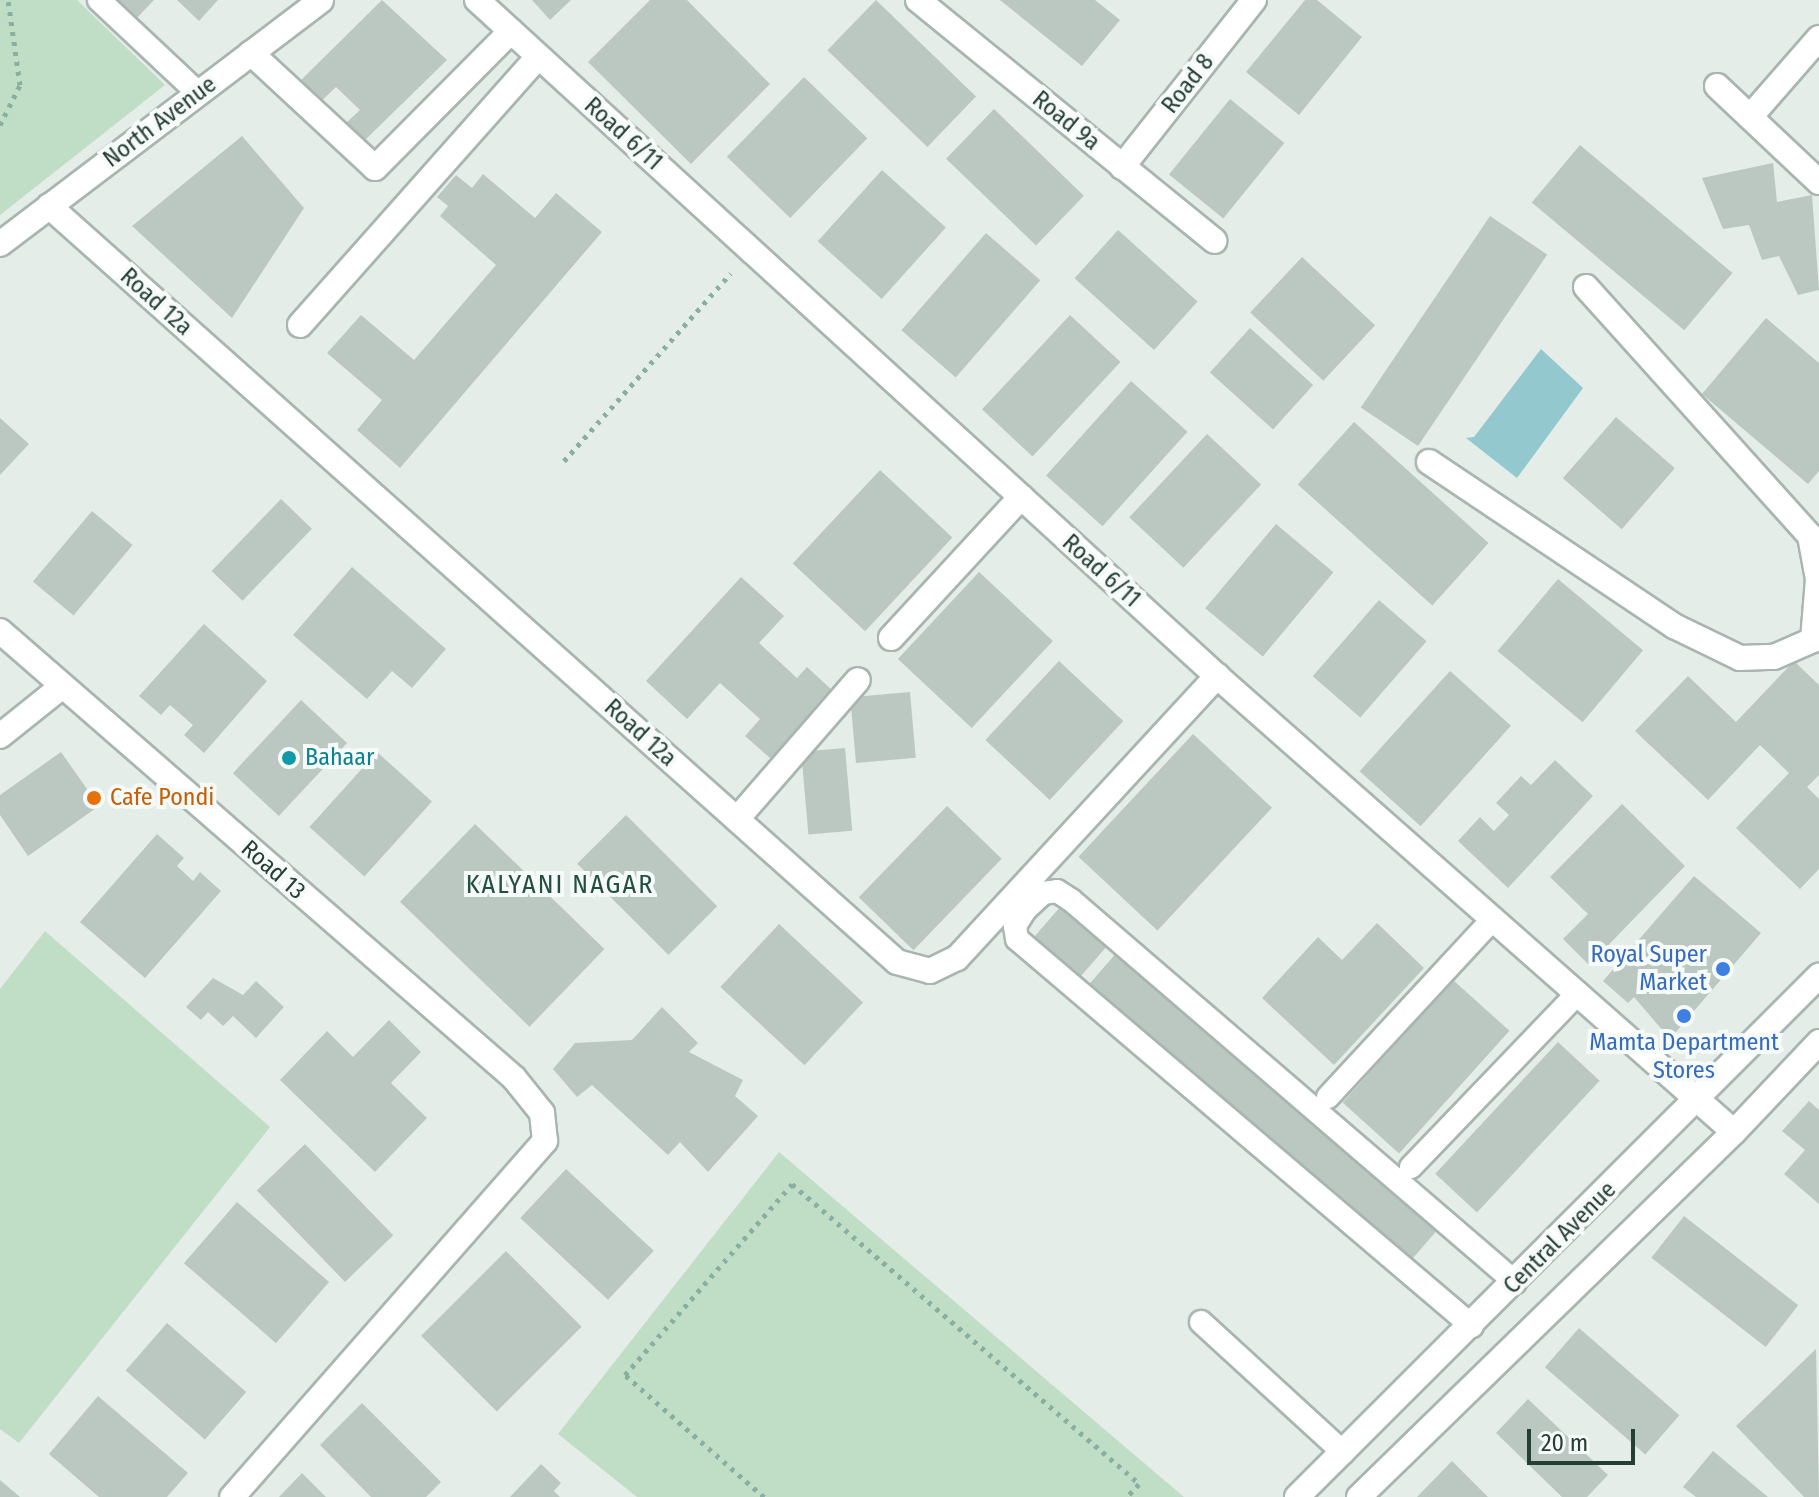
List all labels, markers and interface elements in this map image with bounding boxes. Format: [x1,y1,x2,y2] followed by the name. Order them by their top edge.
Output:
[1156,49,1220,119] street label: Road 8
[98,70,222,174] street label: North Avenue
[1026,85,1106,157] street label: Road 9a
[578,92,668,176] street label: Road 6/11
[114,262,198,342] street label: Road 12a
[1056,529,1146,613] street label: Road 6/11
[598,693,682,773] street label: Road 12a
[305,744,374,772] place label: Bahaar
[280,749,298,767] marker: Bahaar
[110,784,214,812] place label: Cafe Pondi
[85,789,103,807] marker: Cafe Pondi
[235,834,311,906] street label: Road 13
[466,869,654,901] district label: KALYANI NAGAR
[1590,941,1707,997] place label: Royal Super Market
[1714,960,1732,978] marker: Royal Super Market
[1675,1007,1693,1025] marker: Mamta Department Stores
[1589,1029,1779,1085] place label: Mamta Department Stores
[1498,1176,1622,1300] street label: Central Avenue
[1531,1413,1639,1463] scale bar
[1541,1429,1588,1457] text: 20 m

